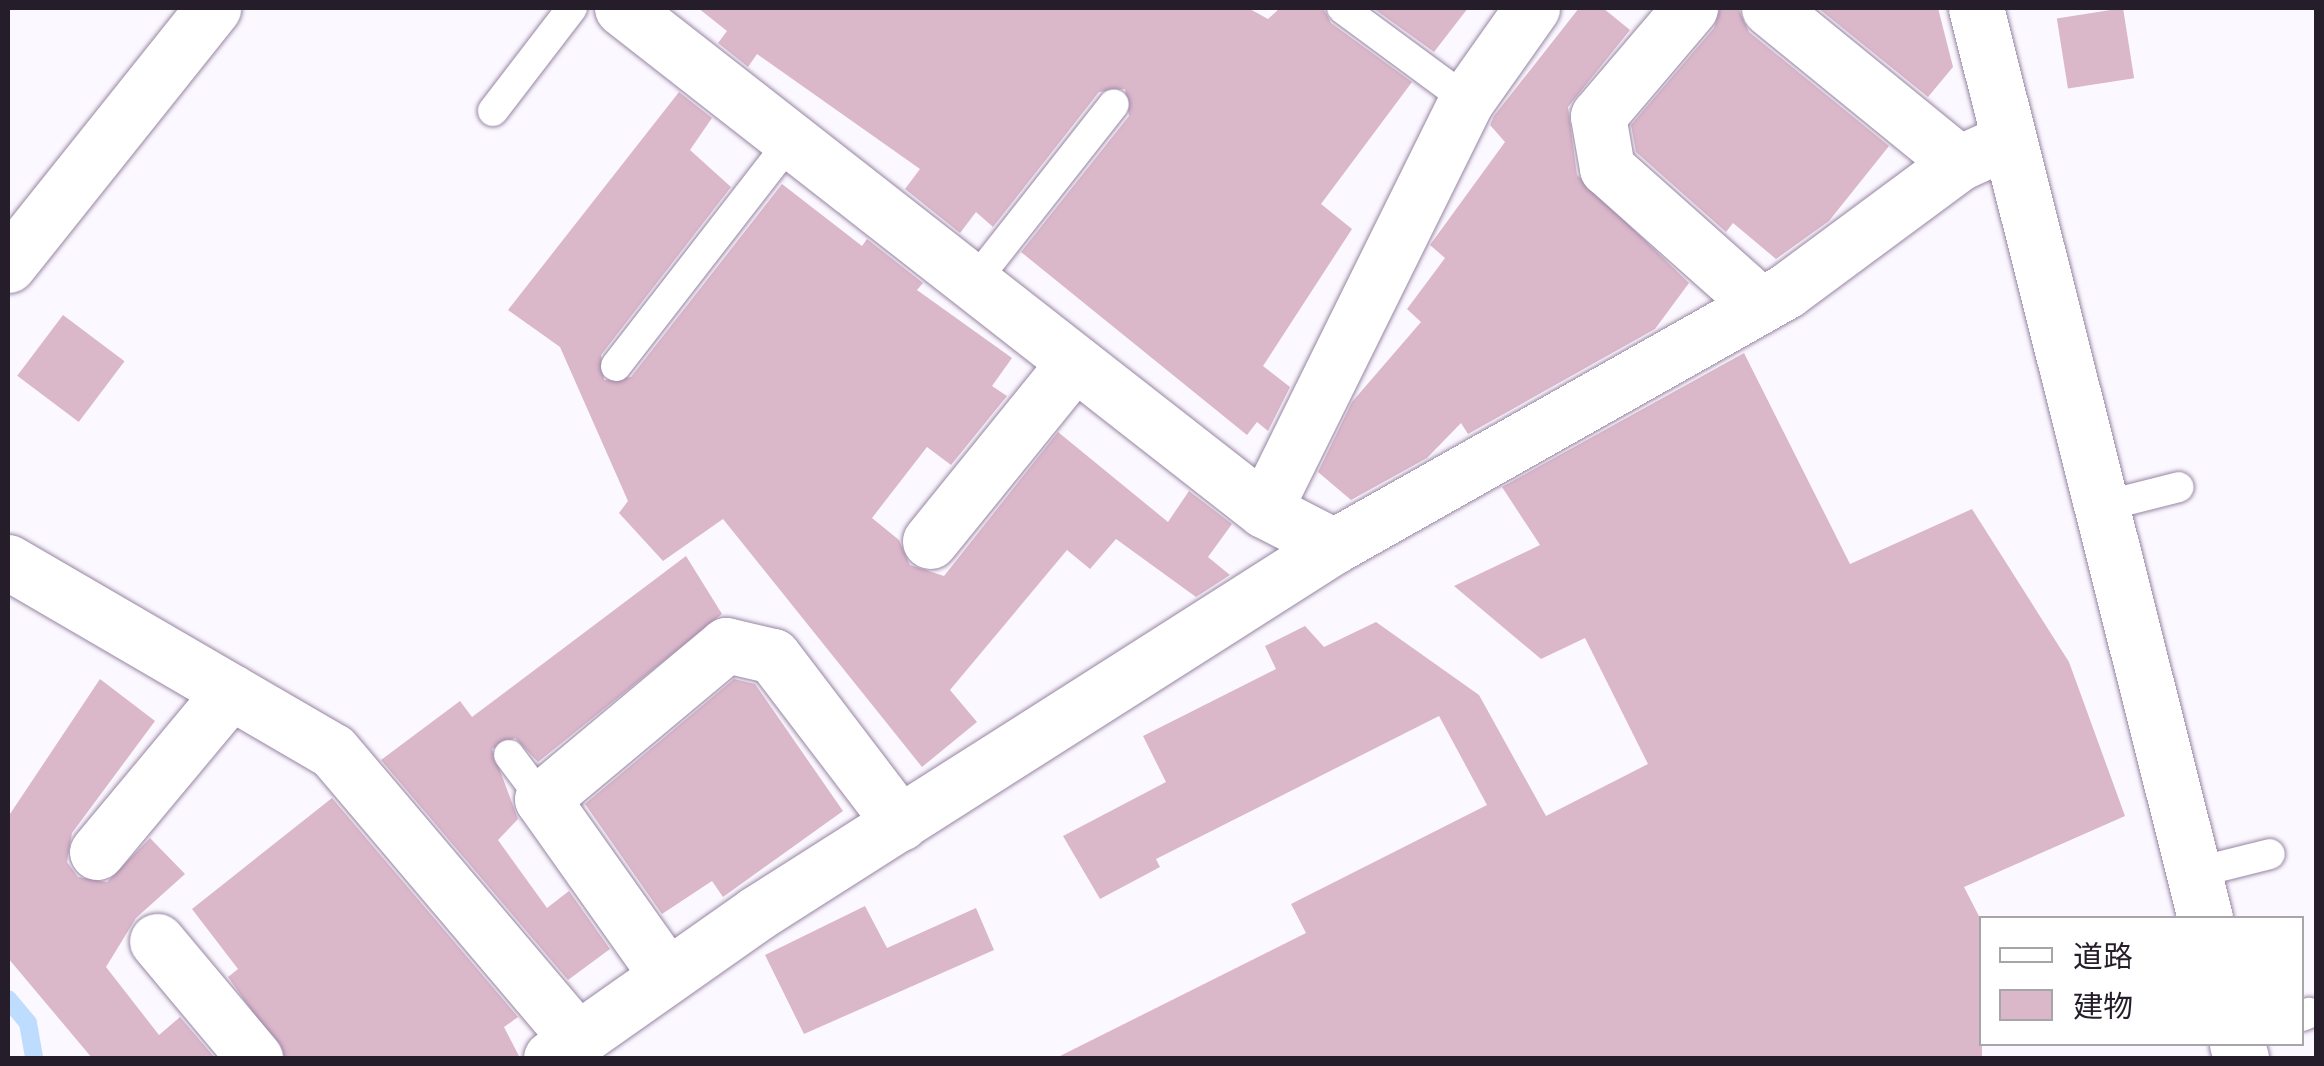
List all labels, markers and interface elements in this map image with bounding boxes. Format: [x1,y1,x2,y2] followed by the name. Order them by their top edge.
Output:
[1979,916,2304,1046] legend
[2073,937,2133,978] text: 道路
[2073,987,2133,1028] text: 建物

